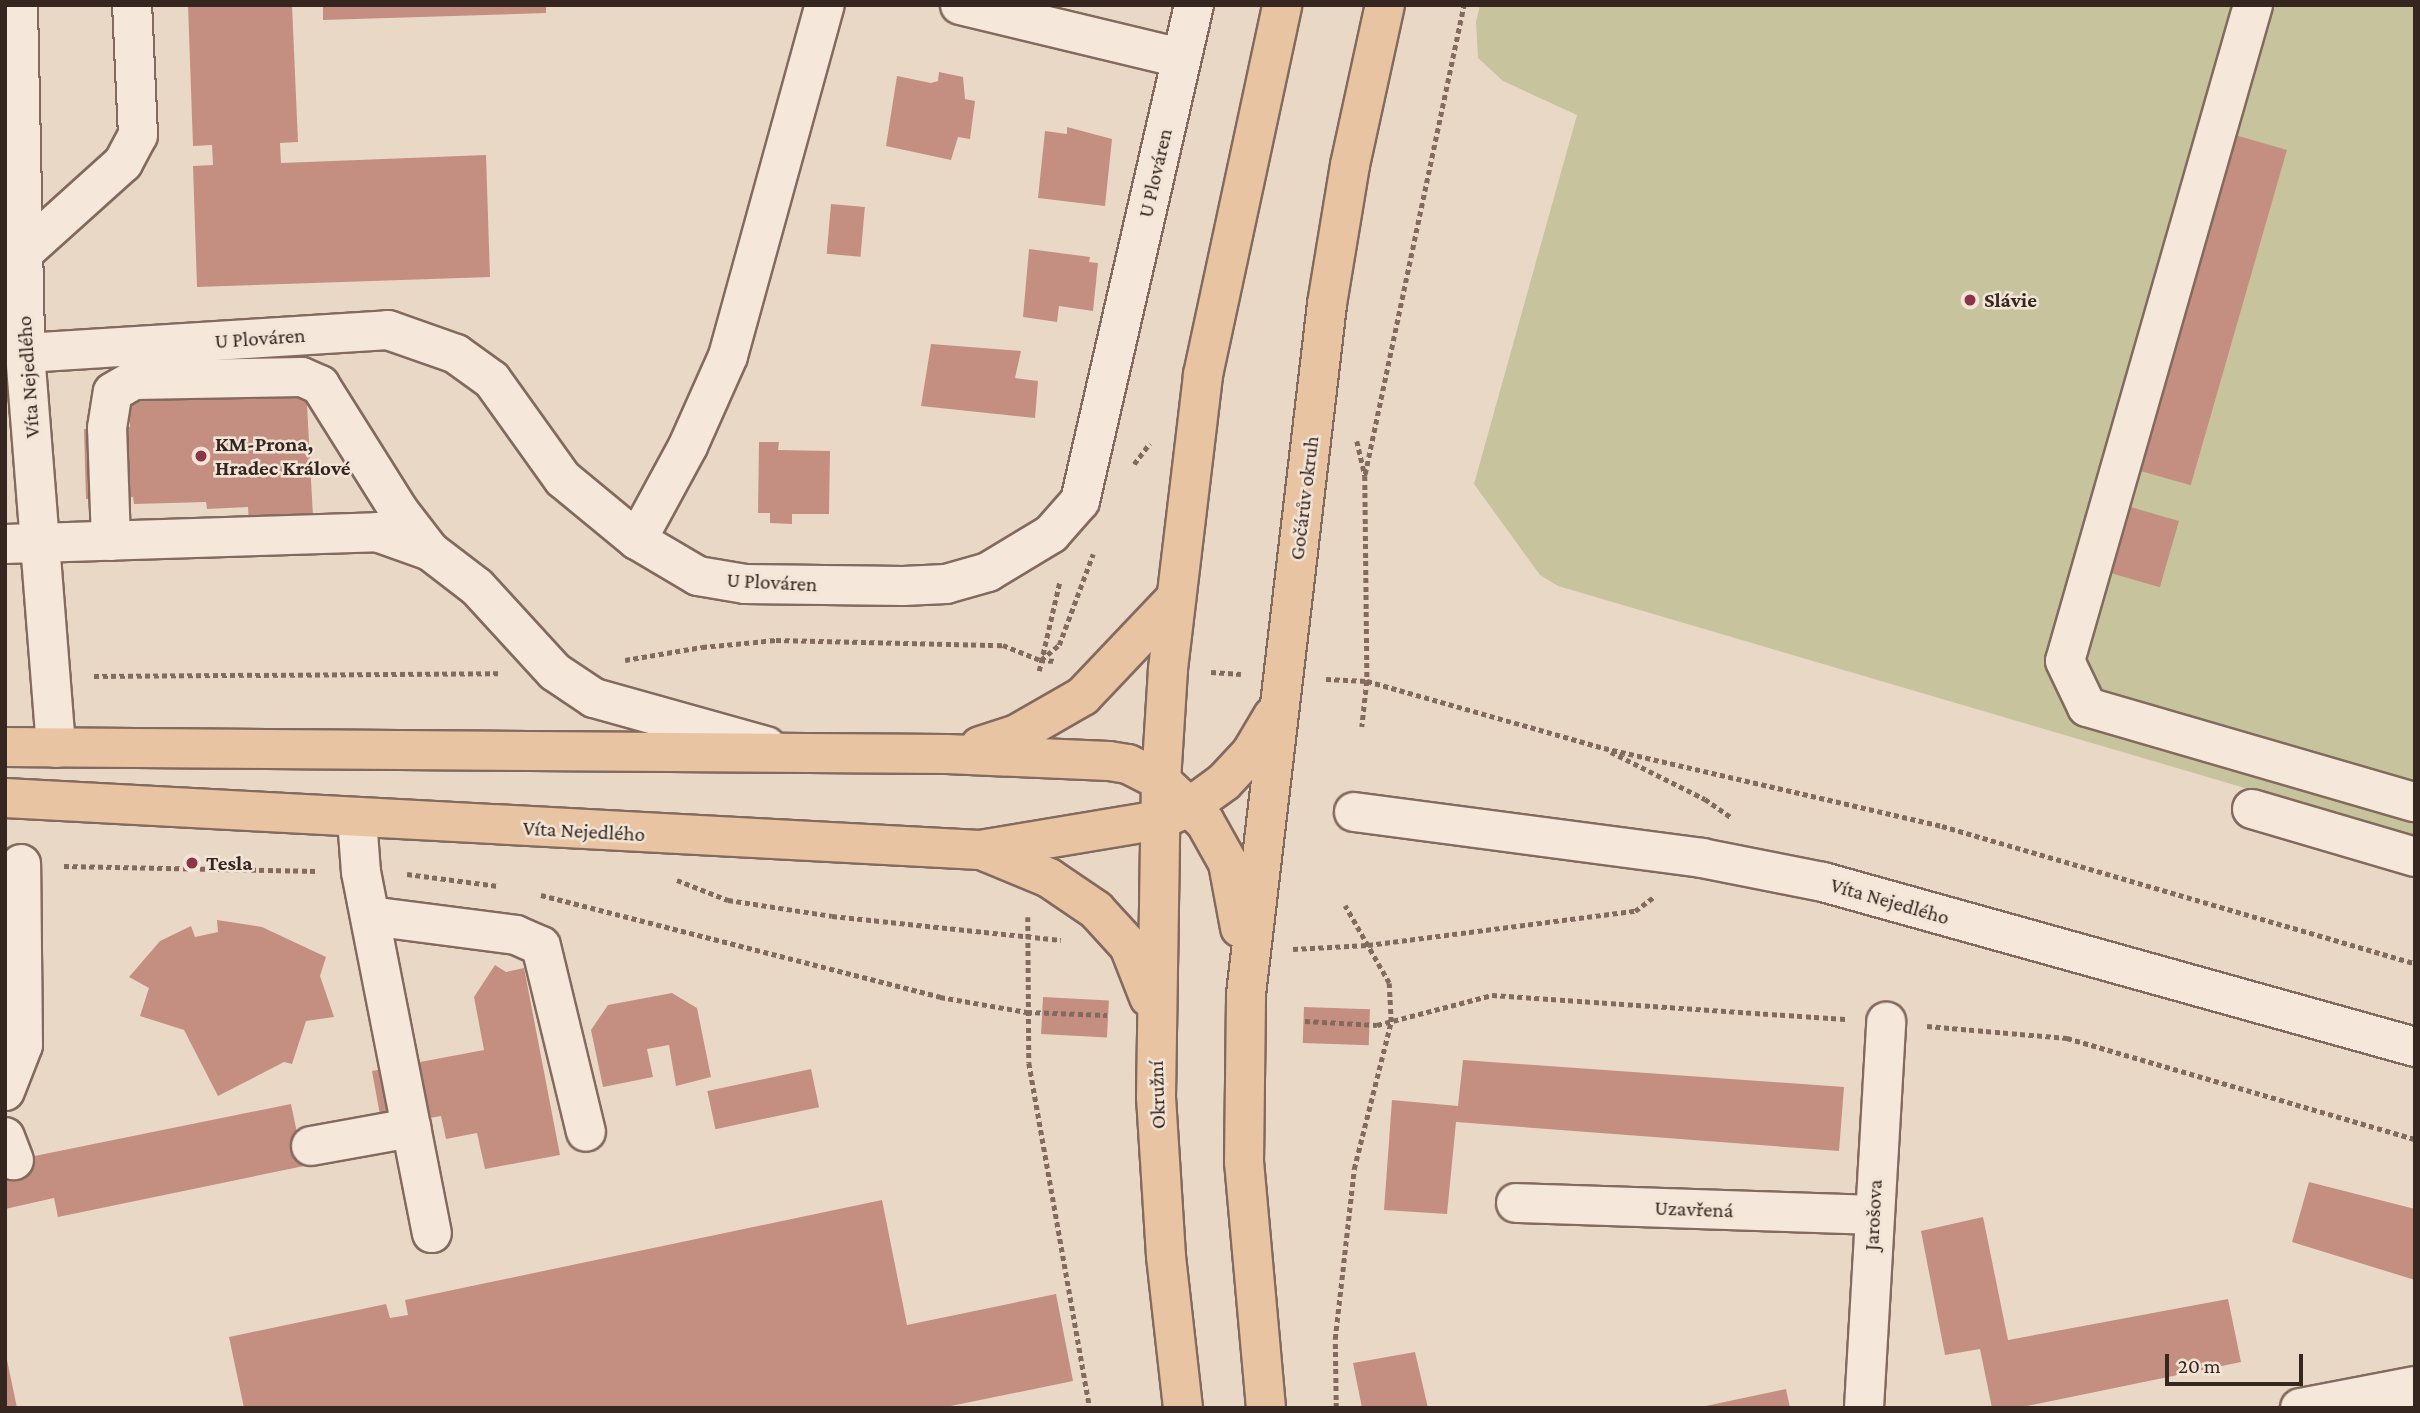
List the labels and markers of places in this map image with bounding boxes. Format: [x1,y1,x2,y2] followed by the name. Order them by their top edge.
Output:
[1984,287,2037,313] place label: Slávie
[1962,292,1978,308] marker: Slávie
[215,431,351,481] place label: KM-Prona, Hradec Králové
[193,448,209,464] marker: KM-Prona, Hradec Králové
[206,850,252,876] place label: Tesla
[184,855,200,871] marker: Tesla

